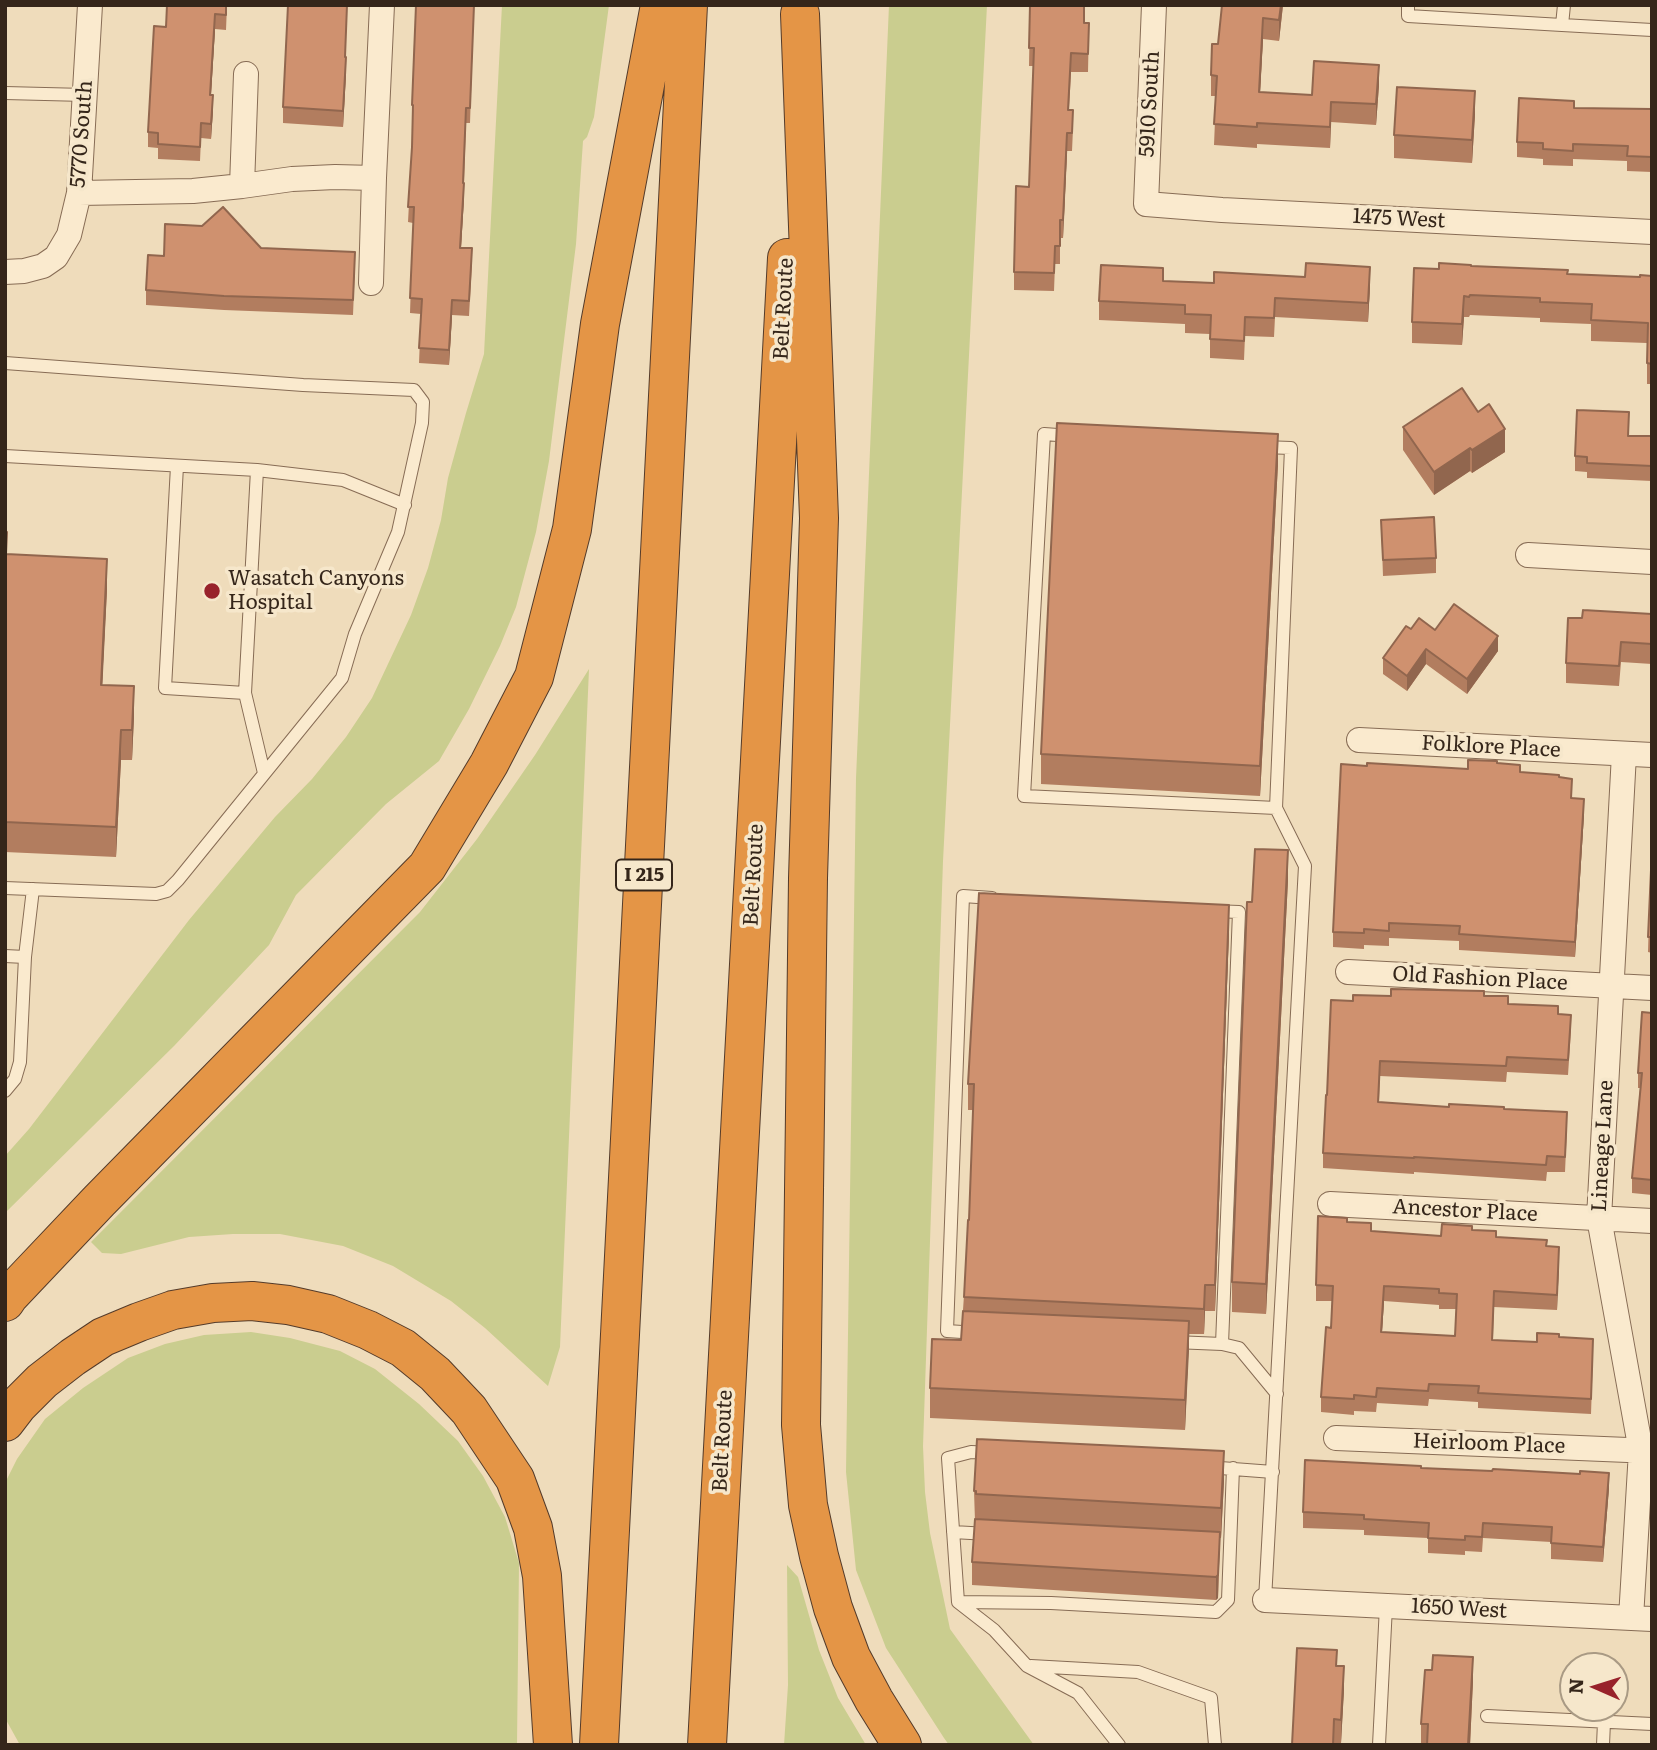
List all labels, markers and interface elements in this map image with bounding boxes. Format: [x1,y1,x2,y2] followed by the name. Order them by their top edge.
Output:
[1135,50,1165,158] street label: 5910 South
[66,79,98,189] street label: 5770 South
[1352,204,1446,234] street label: 1475 West
[769,257,799,361] street label: Belt Route
[228,566,404,616] place label: Wasatch Canyons Hospital
[202,581,222,601] marker: Wasatch Canyons Hospital
[1421,731,1561,763] street label: Folklore Place
[739,823,769,927] street label: Belt Route
[616,860,672,890] road number: I 215
[1392,962,1568,996] street label: Old Fashion Place
[1587,1079,1619,1213] street label: Lineage Lane
[1392,1195,1538,1227] street label: Ancestor Place
[708,1389,738,1493] street label: Belt Route
[1412,1429,1566,1459] street label: Heirloom Place
[1410,1594,1508,1624] street label: 1650 West
[1559,1652,1629,1722] north arrow
[1561,1677,1589,1695] text: N

